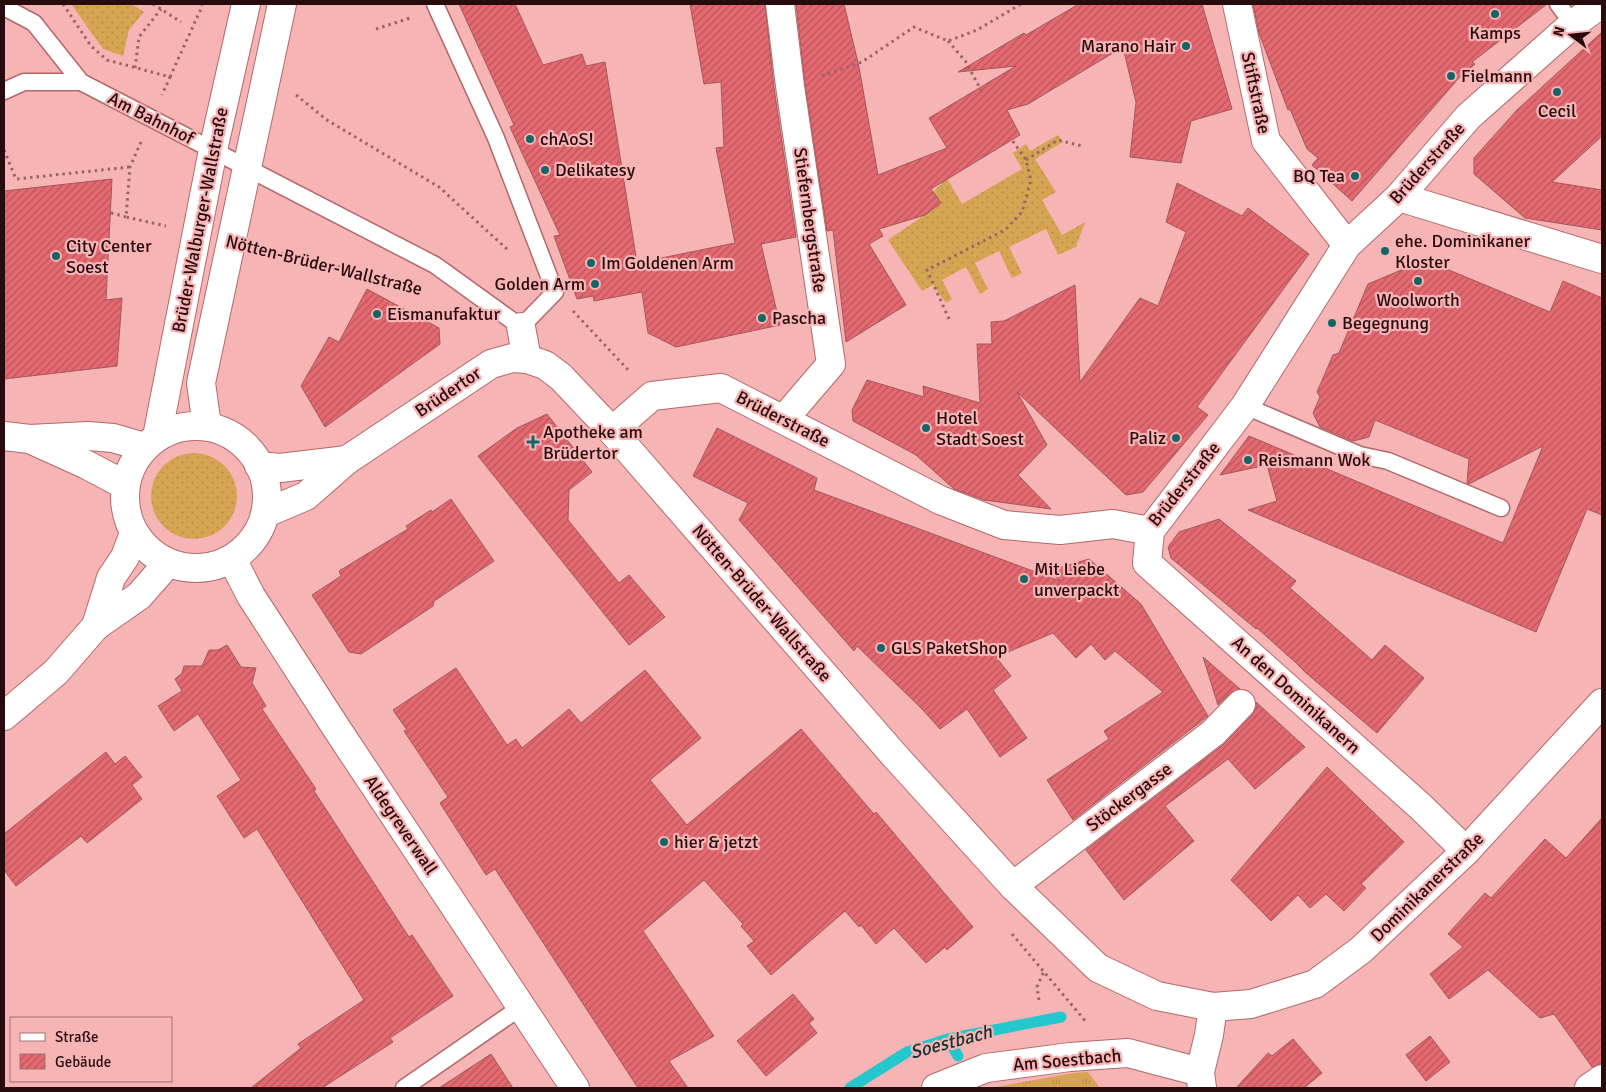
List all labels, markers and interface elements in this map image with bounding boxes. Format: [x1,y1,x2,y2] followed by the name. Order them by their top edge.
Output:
[1489,8,1501,20] marker: Kamps
[1546,10,1596,60] north arrow
[1469,22,1521,44] place label: Kamps
[1549,25,1568,39] text: N
[1081,35,1176,57] place label: Marano Hair
[1180,40,1192,52] marker: Marano Hair
[1237,50,1275,136] street label: Stiftstraße
[1461,65,1533,87] place label: Fielmann
[1445,70,1457,82] marker: Fielmann
[1551,86,1563,98] marker: Cecil
[104,87,199,150] street label: Am Bahnhof
[1538,100,1576,122] place label: Cecil
[167,105,233,335] street label: Brüder-Walburger-Wallstraße
[1385,118,1469,208] street label: Brüderstraße
[540,128,594,150] place label: chAoS!
[524,133,536,145] marker: chAoS!
[789,146,831,294] street label: Stiefernbergstraße
[555,159,636,181] place label: Delikatesy
[539,164,551,176] marker: Delikatesy
[1293,165,1345,187] place label: BQ Tea
[1349,170,1361,182] marker: BQ Tea
[223,230,425,300] street label: Nötten-Brüder-Wallstraße
[1395,230,1530,273] place label: ehe. Dominikaner Kloster
[66,235,152,278] place label: City Center Soest
[1379,245,1391,257] marker: ehe. Dominikaner Kloster
[50,250,62,262] marker: City Center Soest
[601,252,734,274] place label: Im Goldenen Arm
[585,257,597,269] marker: Im Goldenen Arm
[495,273,585,295] place label: Golden Arm
[1412,275,1424,287] marker: Woolworth
[589,278,601,290] marker: Golden Arm
[1376,289,1460,311] place label: Woolworth
[387,303,500,325] place label: Eismanufaktur
[772,307,826,329] place label: Pascha
[371,308,383,320] marker: Eismanufaktur
[756,312,768,324] marker: Pascha
[1342,312,1429,334] place label: Begegnung
[1326,317,1338,329] marker: Begegnung
[411,362,485,422] street label: Brüdertor
[732,386,834,452] street label: Brüderstraße
[936,407,1024,450] place label: Hotel Stadt Soest
[543,421,643,464] place label: Apotheke am Brüdertor
[920,422,932,434] marker: Hotel Stadt Soest
[1129,427,1166,449] place label: Paliz
[1170,432,1182,444] marker: Paliz
[527,436,539,448] marker: Apotheke am Brüdertor
[1143,437,1225,531] street label: Brüderstraße
[1258,449,1370,471] place label: Reismann Wok
[1242,454,1254,466] marker: Reismann Wok
[688,520,836,686] street label: Nötten-Brüder-Wallstraße
[1034,558,1119,601] place label: Mit Liebe unverpackt
[1018,573,1030,585] marker: Mit Liebe unverpackt
[1227,631,1365,759] street label: An den Dominikanern
[891,637,1007,659] place label: GLS PaketShop
[875,642,887,654] marker: GLS PaketShop
[1082,758,1176,836] street label: Stöckergasse
[360,771,442,879] street label: Aldegreverwall
[1366,827,1488,947] street label: Dominikanerstraße
[674,831,758,853] place label: hier & jetzt
[658,836,670,848] marker: hier & jetzt
[10,1017,172,1082] legend
[907,1019,995,1064] water label: Soestbach
[55,1028,99,1046] text: Straße
[1012,1044,1122,1076] street label: Am Soestbach
[55,1053,111,1071] text: Gebäude

